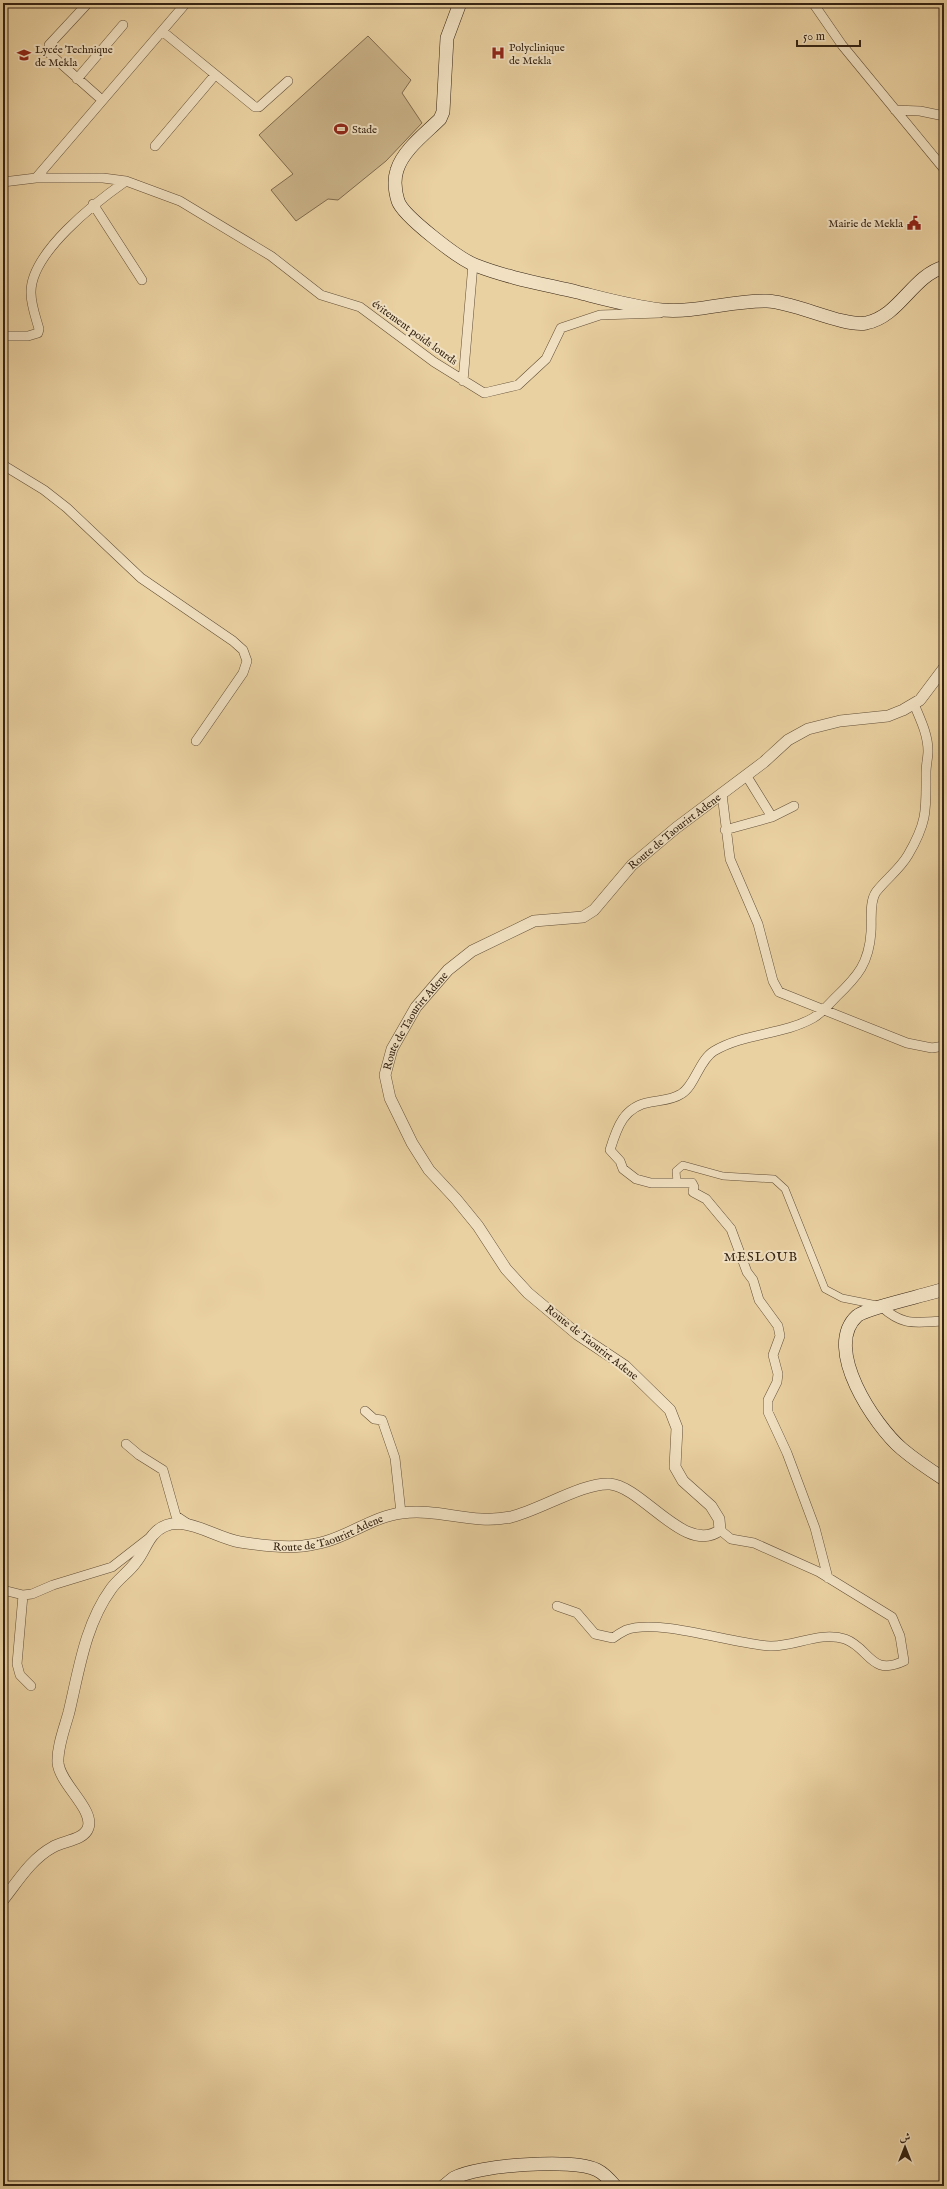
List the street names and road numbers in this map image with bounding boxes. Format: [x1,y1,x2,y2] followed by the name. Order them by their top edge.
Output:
[369,297,460,369] street label: évitement poids lourds
[626,791,724,873] street label: Route de Taourirt Adene
[381,969,451,1072] street label: Route de Taourirt Adene
[542,1302,641,1384] street label: Route de Taourirt Adene
[273,1512,385,1555] street label: Route de Taourirt Adene

